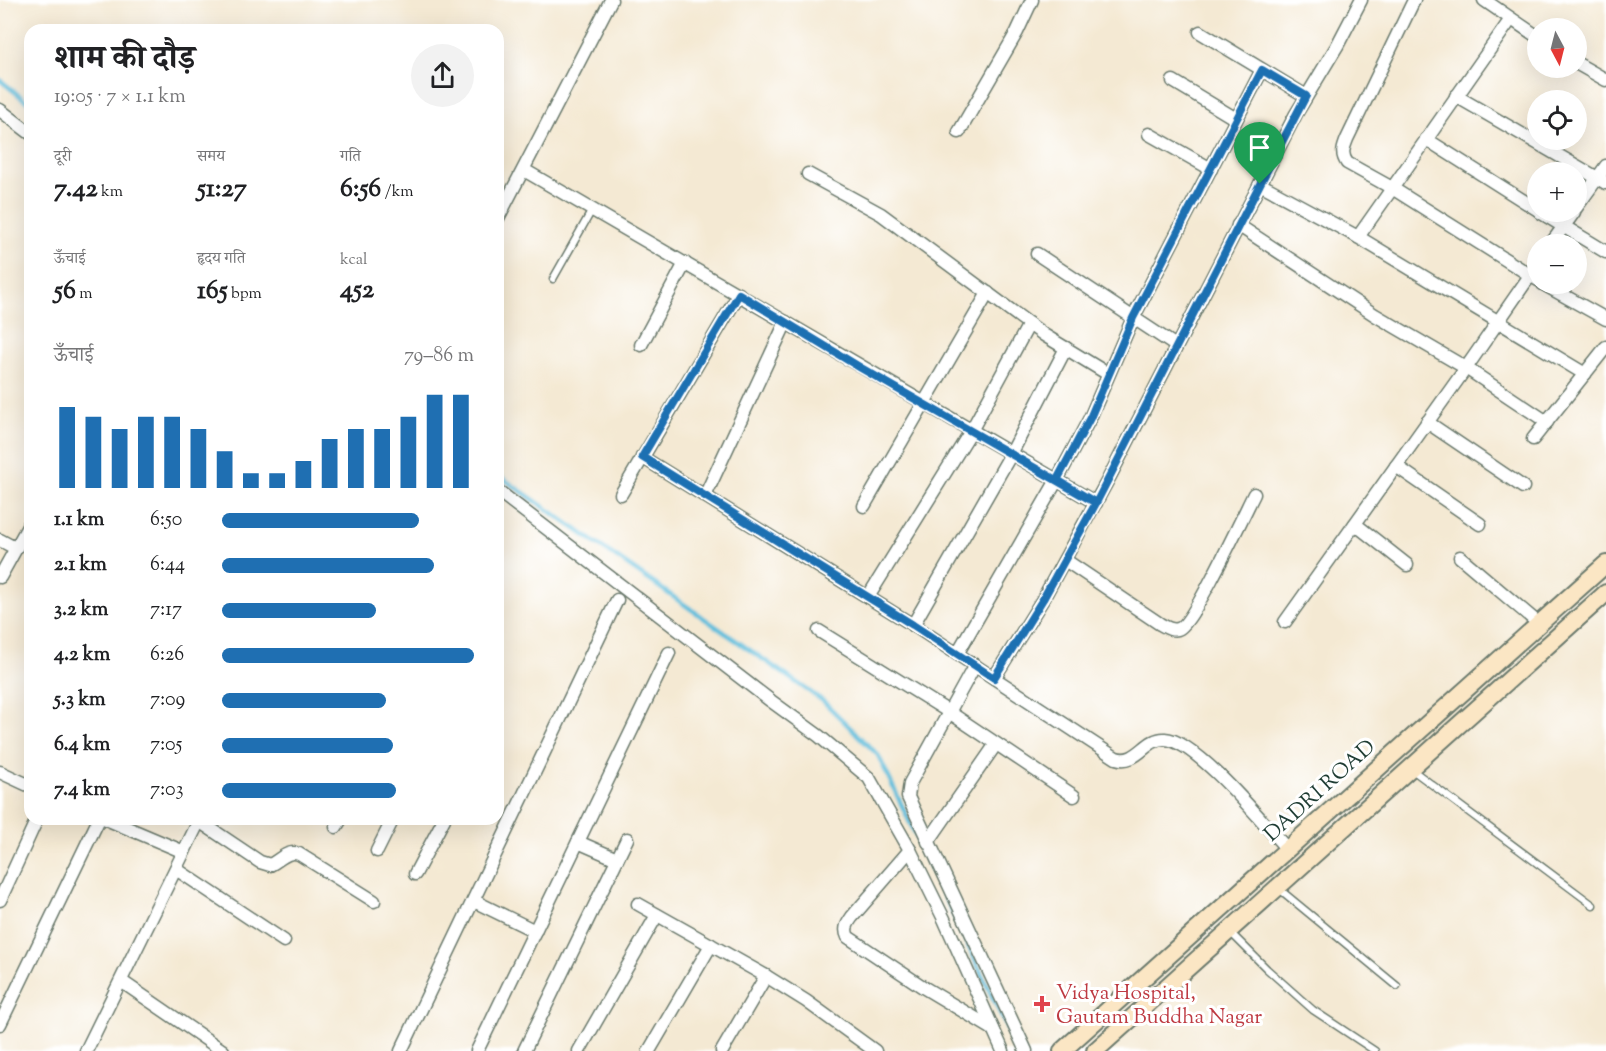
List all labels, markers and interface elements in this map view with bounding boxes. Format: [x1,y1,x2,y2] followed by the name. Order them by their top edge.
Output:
[1527,18,1587,78] north arrow
[1527,18,1587,294] map controls
[54,36,195,84] text: शाम की दौड़
[411,44,474,107] button: share
[54,83,186,112] text: 19:05 · 7 × 1.1 km
[1527,90,1587,150] button: locate
[1234,122,1285,184] pin
[1243,131,1276,164] icon: arrive
[54,146,71,169] text: दूरी
[197,146,225,169] text: समय
[340,146,361,169] text: गति
[1527,162,1587,222] button: +
[54,171,98,208] text: 7.42
[197,171,247,208] text: 51:27
[340,171,381,208] text: 6:56
[98,181,123,204] text: km
[381,181,414,204] text: /km
[1527,234,1587,294] button: −
[54,248,86,271] text: ऊँचाई
[197,248,245,271] text: हृदय गति
[340,249,368,272] text: kcal
[340,272,374,309] text: 452
[54,273,76,310] text: 56
[197,273,228,310] text: 165
[76,283,92,306] text: m
[228,283,262,306] text: bpm
[54,342,93,371] text: ऊँचाई
[404,342,474,371] text: 79–86 m
[54,506,104,535] text: 1.1 km
[150,506,182,535] text: 6:50
[54,551,107,580] text: 2.1 km
[150,551,185,580] text: 6:44
[54,596,108,625] text: 3.2 km
[150,596,182,625] text: 7:17
[54,641,110,670] text: 4.2 km
[150,641,184,670] text: 6:26
[54,686,106,715] text: 5.3 km
[150,686,185,715] text: 7:09
[54,731,110,760] text: 6.4 km
[150,731,182,760] text: 7:05
[1258,733,1383,850] street label: DADRI ROAD
[54,776,110,805] text: 7.4 km
[150,776,184,805] text: 7:03
[1056,979,1262,1033] place label: Vidya Hospital, Gautam Buddha Nagar
[1033,995,1051,1013] marker: Vidya Hospital, Gautam Buddha Nagar

